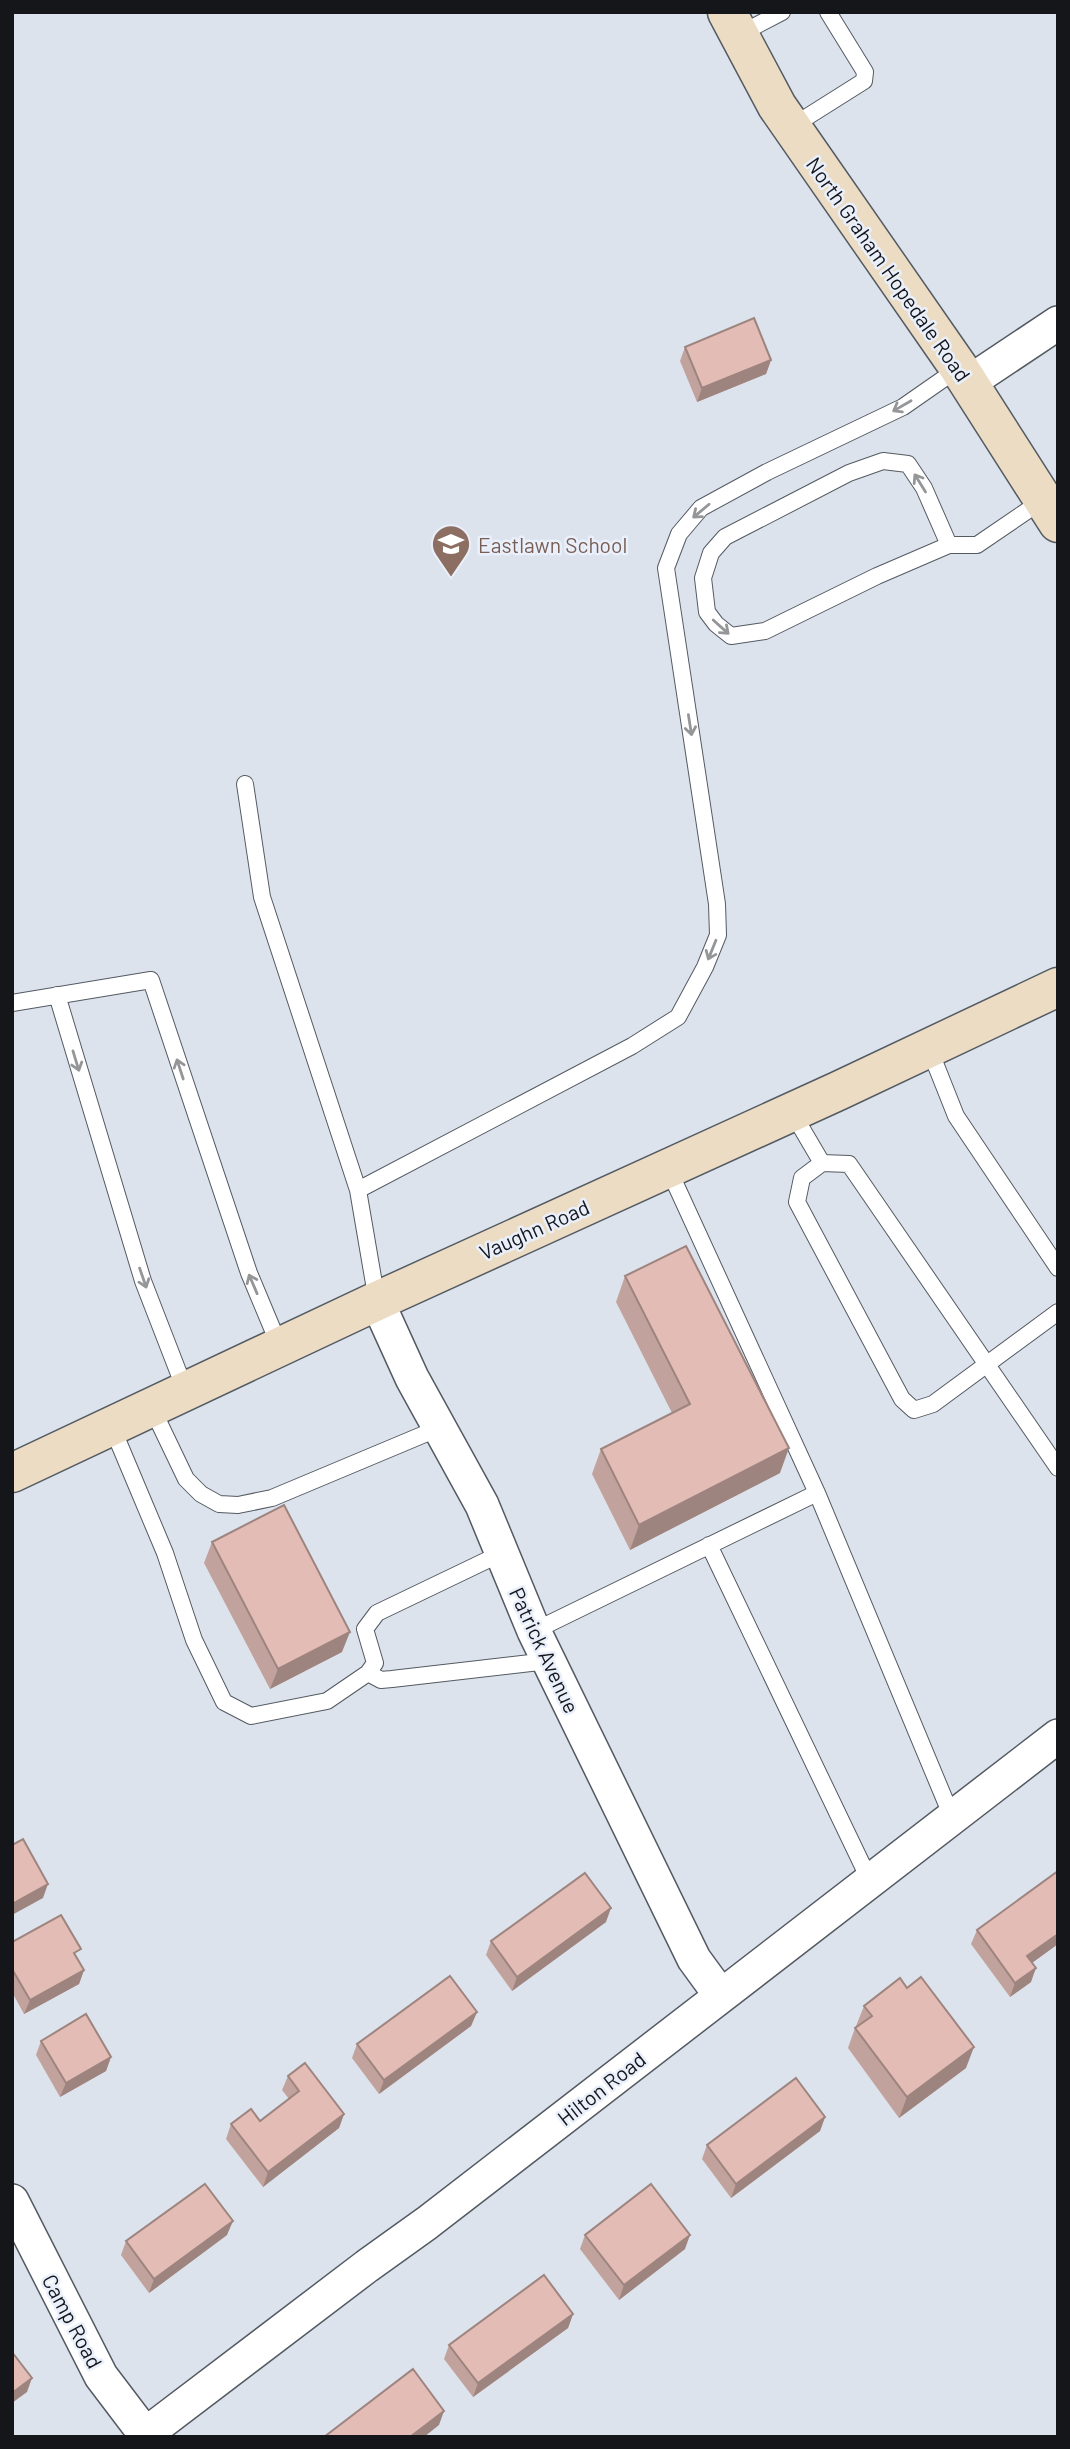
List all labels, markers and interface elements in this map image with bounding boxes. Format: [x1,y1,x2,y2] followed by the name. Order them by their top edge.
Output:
[802,152,976,386] street label: North Graham Hopedale Road
[893,400,913,414] one-way arrow
[913,474,927,494] one-way arrow
[692,503,710,519] one-way arrow
[430,523,472,578] school or university icon: Eastlawn School
[478,532,627,557] place label: Eastlawn School
[712,619,730,635] one-way arrow
[684,713,697,736] one-way arrow
[705,938,718,960] one-way arrow
[71,1049,84,1071] one-way arrow
[173,1058,186,1080] one-way arrow
[475,1194,593,1264] street label: Vaughn Road
[138,1267,150,1289] one-way arrow
[246,1274,259,1296] one-way arrow
[505,1583,585,1717] street label: Patrick Avenue
[552,2046,650,2130] street label: Hilton Road
[38,2270,108,2372] street label: Camp Road

